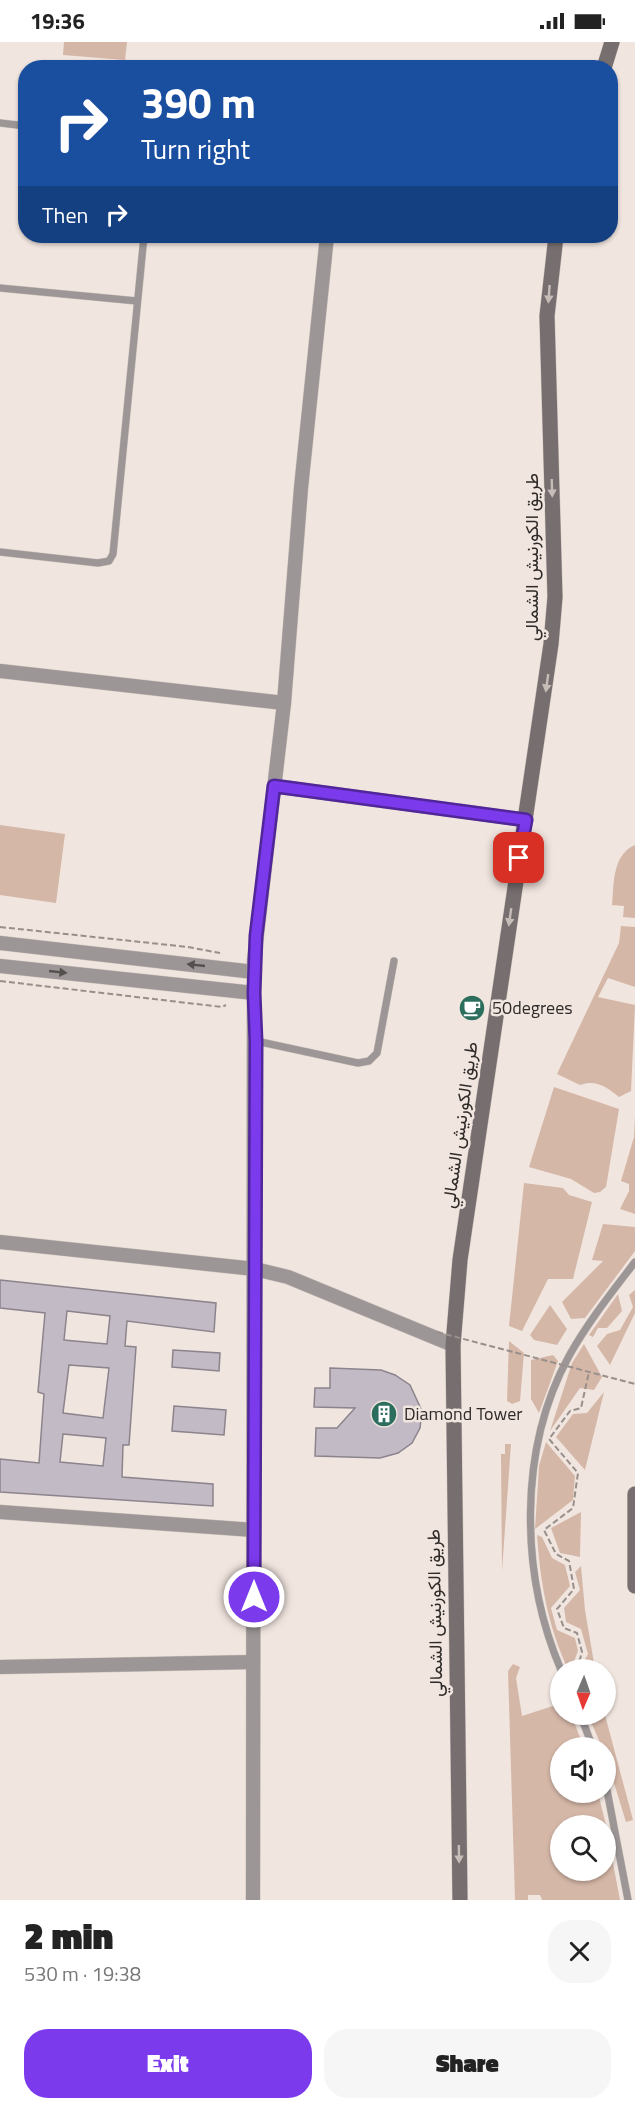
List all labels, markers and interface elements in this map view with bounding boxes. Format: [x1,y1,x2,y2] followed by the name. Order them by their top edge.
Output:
[30,4,85,38] text: 19:36
[141,70,256,134] text: 390 m
[42,84,120,162] icon: right
[141,128,250,169] text: Turn right
[42,198,88,232] text: Then
[100,198,133,231] icon: right
[544,284,554,303] one-way arrow
[518,473,547,641] street label: طريق الكورنيش الشمالي
[547,479,557,498] one-way arrow
[543,674,552,693] one-way arrow
[493,832,544,883] pin
[502,841,535,874] icon: arrive
[506,908,515,927] one-way arrow
[186,961,205,970] one-way arrow
[49,967,68,977] one-way arrow
[457,993,487,1023] cafe icon: 50degrees
[492,994,573,1021] place label: 50degrees
[434,1040,487,1210] street label: طريق الكورنيش الشمالي
[369,1399,399,1429] building icon: Diamond Tower
[404,1400,522,1427] place label: Diamond Tower
[420,1529,451,1697] street label: طريق الكورنيش الشمالي
[222,1565,286,1629] position arrow
[550,1659,616,1725] north arrow
[550,1659,616,1881] map controls
[550,1737,616,1803] button: sound
[550,1815,616,1881] button: search
[454,1845,464,1864] one-way arrow
[24,1908,113,1963] text: 2 min
[548,1920,611,1983] button: close
[24,1958,141,1989] text: 530 m · 19:38
[24,2029,312,2098] button: Exit
[324,2029,611,2098] button: Share

